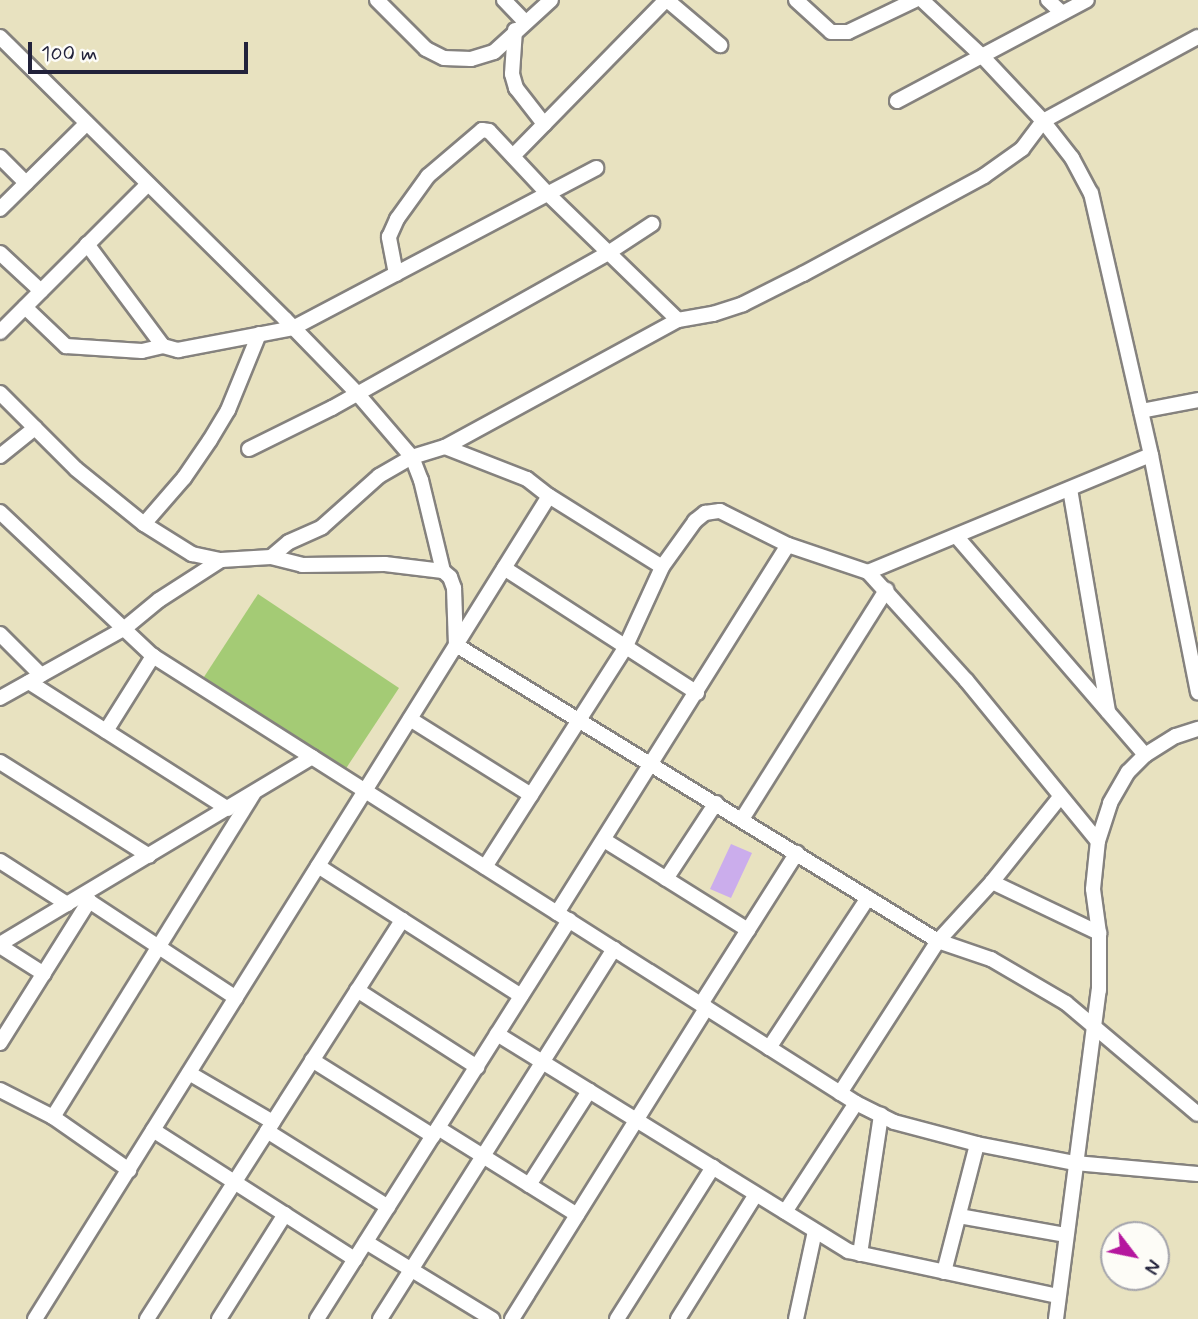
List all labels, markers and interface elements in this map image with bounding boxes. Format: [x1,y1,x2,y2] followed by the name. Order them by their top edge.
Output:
[32,28,252,72] scale bar
[41,40,97,68] text: 100 m
[1100,1221,1170,1291] north arrow
[1138,1254,1165,1278] text: N

